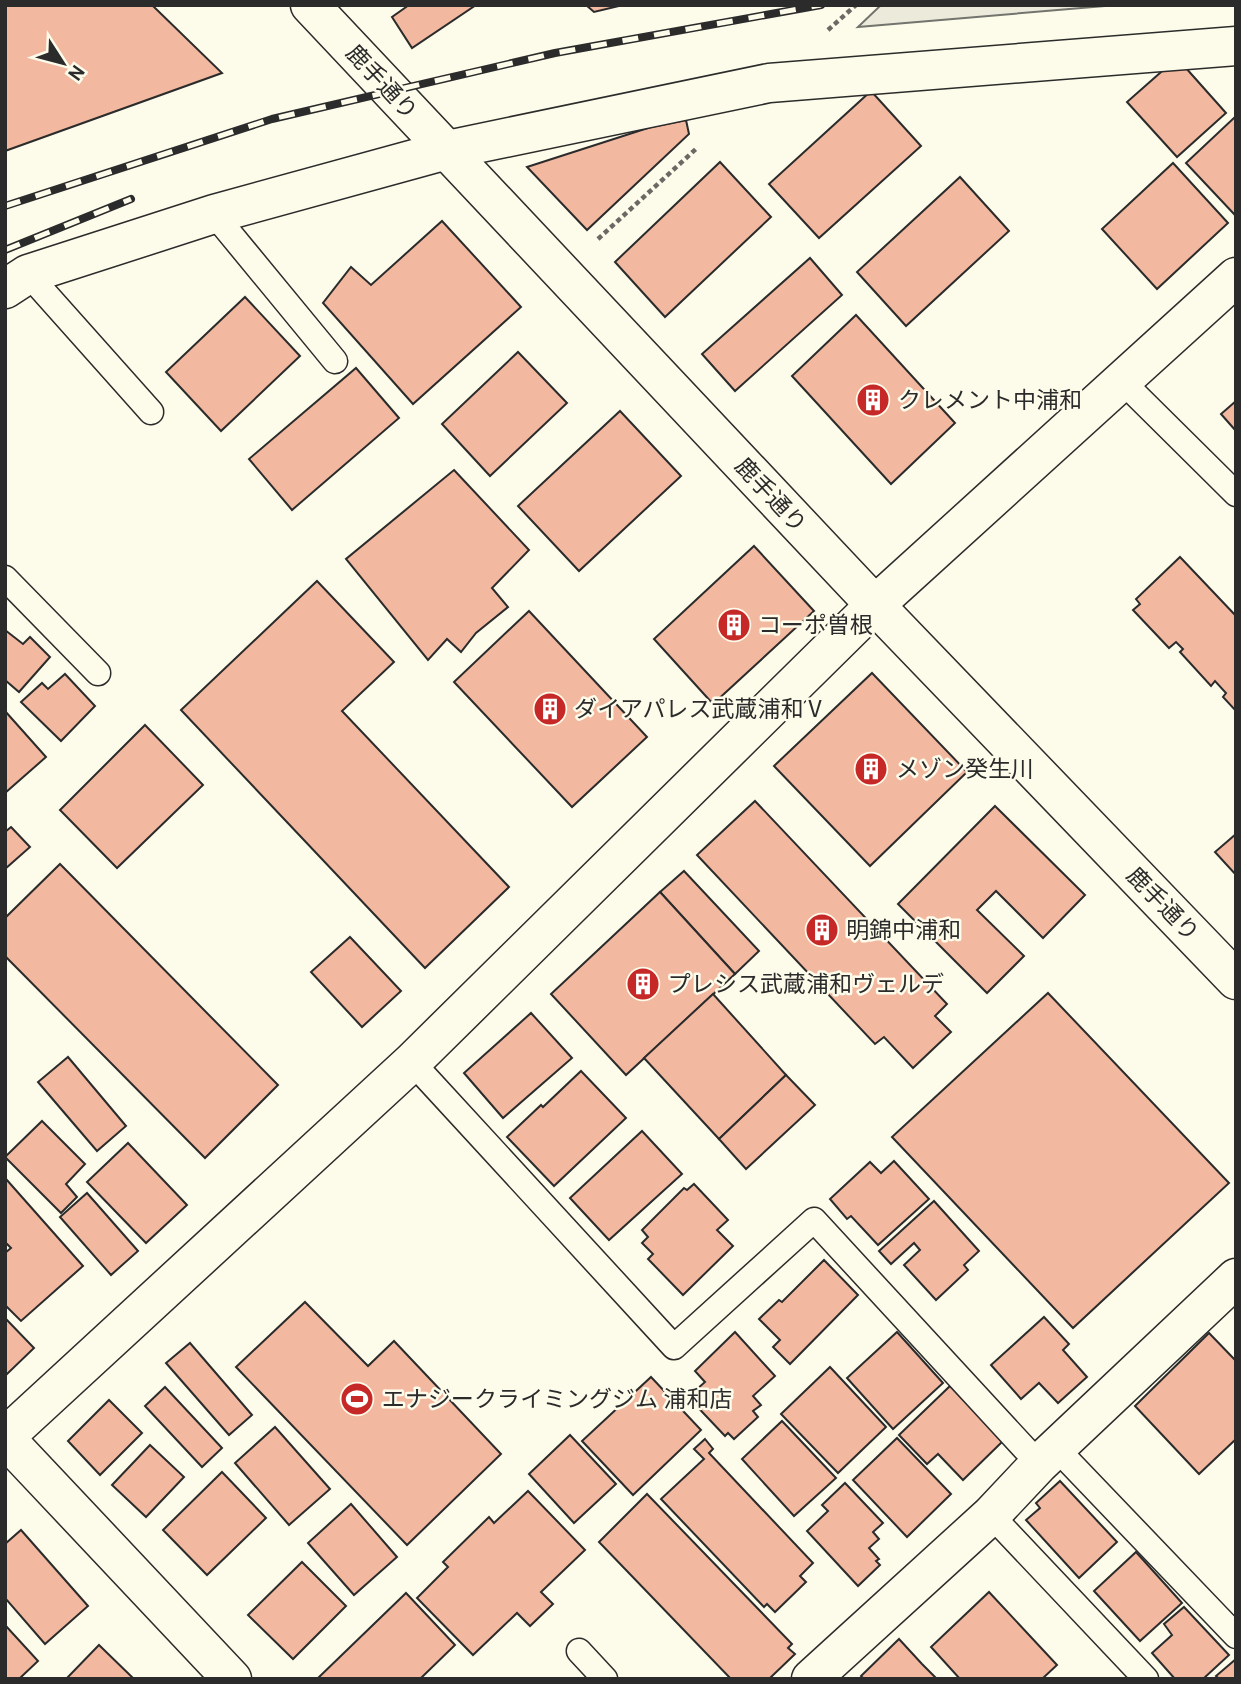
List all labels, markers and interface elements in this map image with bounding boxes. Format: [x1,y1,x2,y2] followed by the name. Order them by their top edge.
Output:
[28,28,98,98] north arrow
[340,39,424,125] street label: 鹿手通り
[63,61,90,85] text: N
[854,381,892,419] building icon: クレメント中浦和
[898,386,1082,414] place label: クレメント中浦和
[729,452,813,538] street label: 鹿手通り
[715,606,753,644] building icon: コーポ曽根
[758,611,873,639] place label: コーポ曽根
[531,690,569,728] building icon: ダイアパレス武蔵浦和Ⅴ
[574,695,827,723] place label: ダイアパレス武蔵浦和Ⅴ
[852,750,890,788] building icon: メゾン癸生川
[896,755,1034,783] place label: メゾン癸生川
[1121,861,1205,947] street label: 鹿手通り
[803,911,841,949] building icon: 明錦中浦和
[846,916,961,944] place label: 明錦中浦和
[624,965,662,1003] building icon: プレシス武蔵浦和ヴェルデ
[668,970,944,998] place label: プレシス武蔵浦和ヴェルデ
[338,1380,376,1418] sports icon: エナジークライミングジム 浦和店
[382,1385,732,1413] place label: エナジークライミングジム 浦和店

